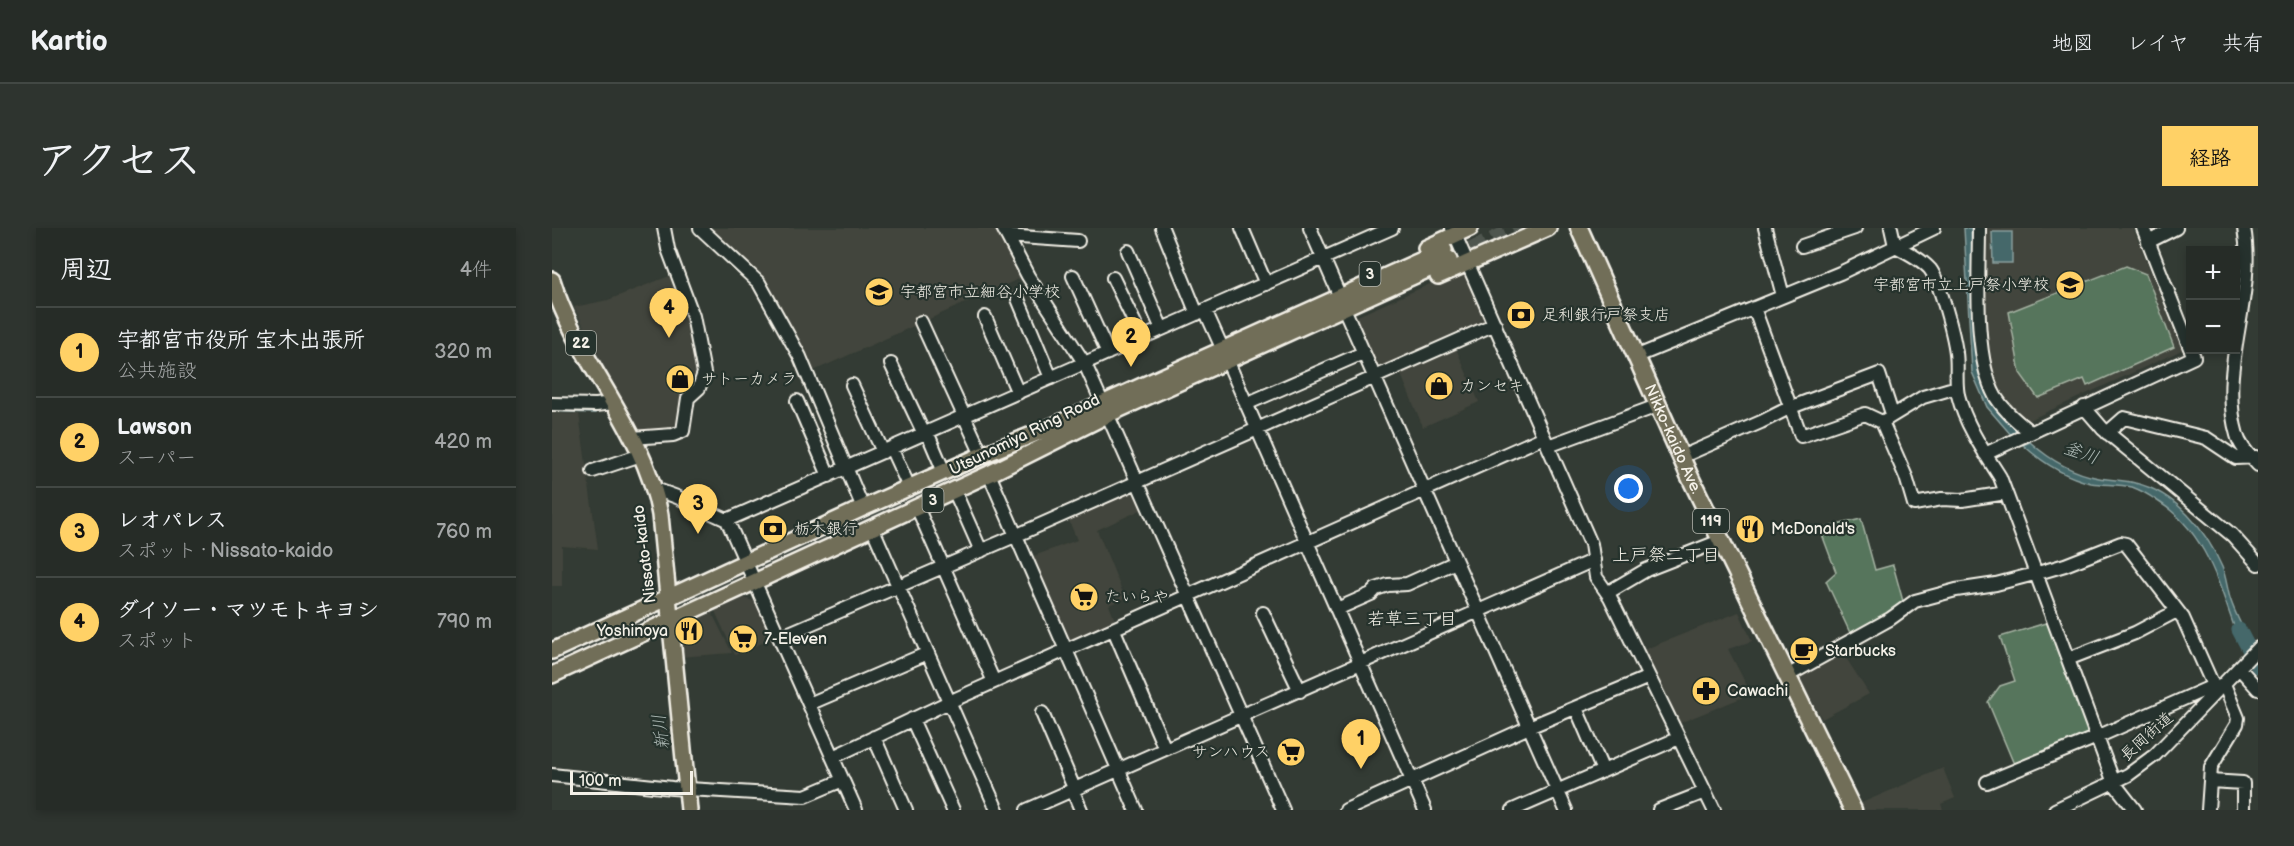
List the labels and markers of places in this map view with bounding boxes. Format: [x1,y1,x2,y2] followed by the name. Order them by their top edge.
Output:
[2054,269,2086,301] school or university icon: 宇都宮市立上戸祭小学校
[863,276,895,308] school or university icon: 宇都宮市立細谷小学校
[1873,276,2049,295] place label: 宇都宮市立上戸祭小学校
[900,283,1060,302] place label: 宇都宮市立細谷小学校
[650,288,688,338] pin: 4
[1505,299,1537,331] bank icon: 足利銀行戸祭支店
[1542,306,1670,325] place label: 足利銀行戸祭支店
[1112,318,1150,367] pin: 2
[664,363,696,395] shop icon: サトーカメラ
[701,370,797,389] place label: サトーカメラ
[1423,370,1455,402] shop icon: カンセキ
[1460,377,1524,396] place label: カンセキ
[678,484,718,534] pin: 3
[757,513,789,545] bank icon: 栃木銀行
[1734,513,1766,545] restaurant icon: McDonald's
[794,520,858,539] place label: 栃木銀行
[1771,520,1855,539] place label: McDonald's
[1068,581,1100,613] supermarket icon: たいらや
[1105,588,1169,607] place label: たいらや
[673,615,705,647] restaurant icon: Yoshinoya
[596,622,668,641] place label: Yoshinoya
[727,623,759,655] supermarket icon: 7-Eleven
[764,630,827,649] place label: 7-Eleven
[1788,635,1820,667] cafe icon: Starbucks
[1825,642,1896,661] place label: Starbucks
[1690,675,1722,707] pharmacy icon: Cawachi
[1727,682,1788,701] place label: Cawachi
[1342,720,1380,769] pin: 1
[1275,736,1307,768] supermarket icon: サンハウス
[1192,743,1270,762] place label: サンハウス

